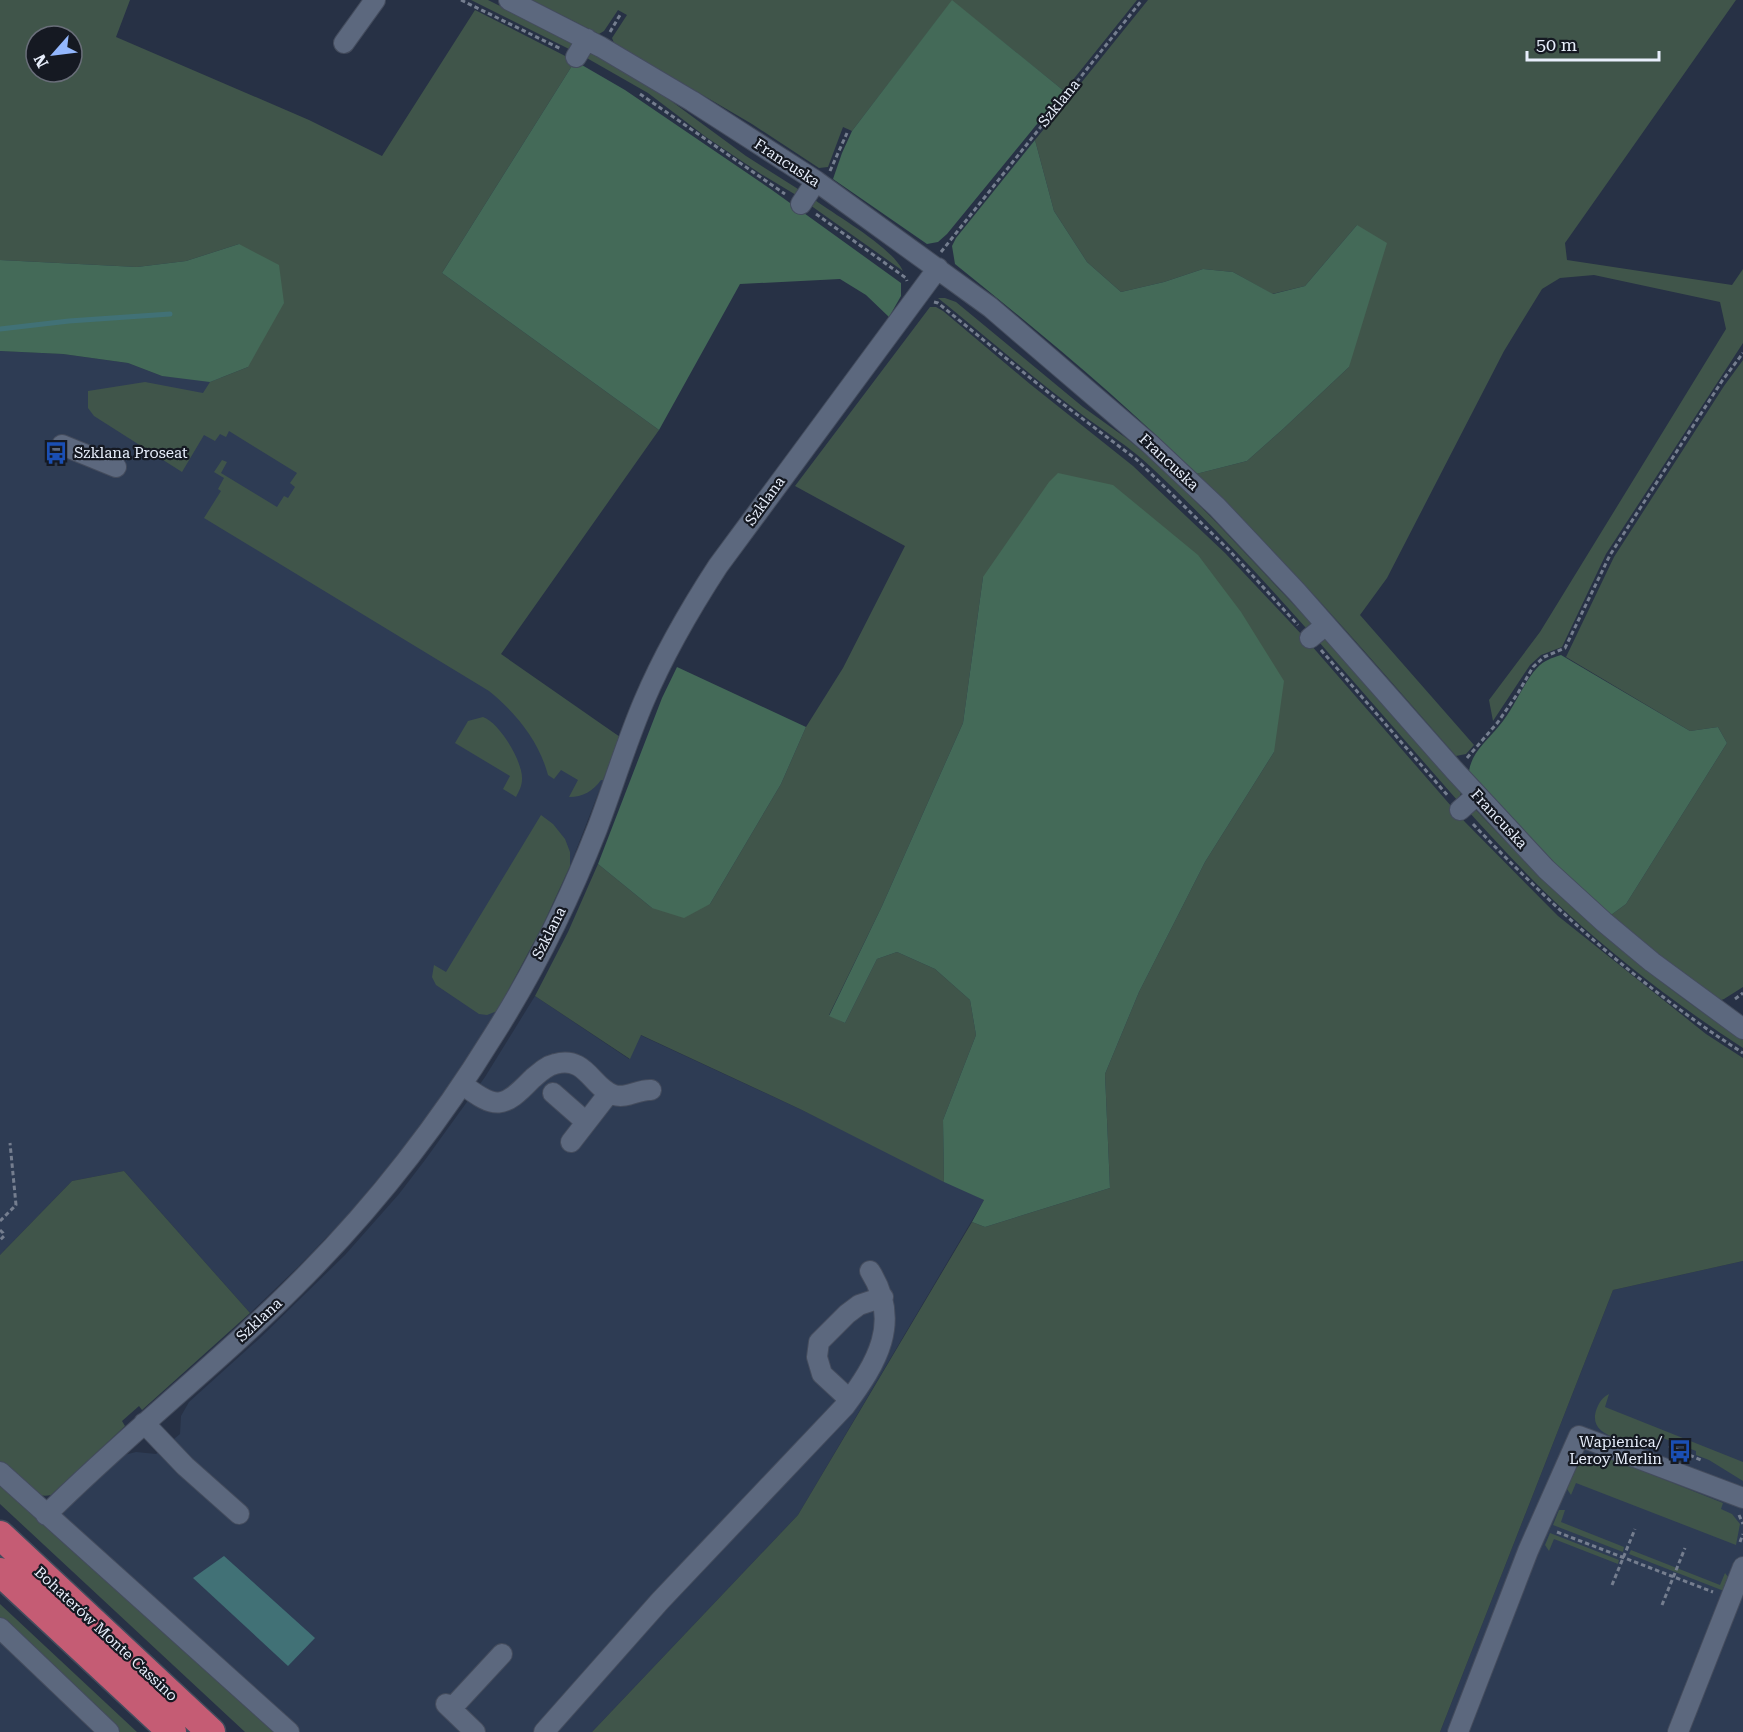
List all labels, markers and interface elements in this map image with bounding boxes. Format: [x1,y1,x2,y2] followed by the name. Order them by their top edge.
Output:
[24,24,84,84] north arrow
[1527,24,1659,62] scale bar
[1536,34,1577,55] text: 50 m
[30,51,52,71] text: N
[1034,76,1084,130] street label: Szklana
[751,135,823,191] street label: Francuska
[1136,430,1202,494] street label: Francuska
[43,440,69,466] bus stop icon: Szklana Proseat
[74,444,188,462] place label: Szklana Proseat
[741,473,789,529] street label: Szklana
[1467,786,1531,852] street label: Francuska
[528,904,570,962] street label: Szklana
[232,1294,286,1346] street label: Szklana
[1569,1433,1663,1468] place label: Wapienica/ Leroy Merlin
[1667,1438,1693,1464] bus stop icon: Wapienica/ Leroy Merlin
[31,1563,181,1705] street label: Bohaterów Monte Cassino

